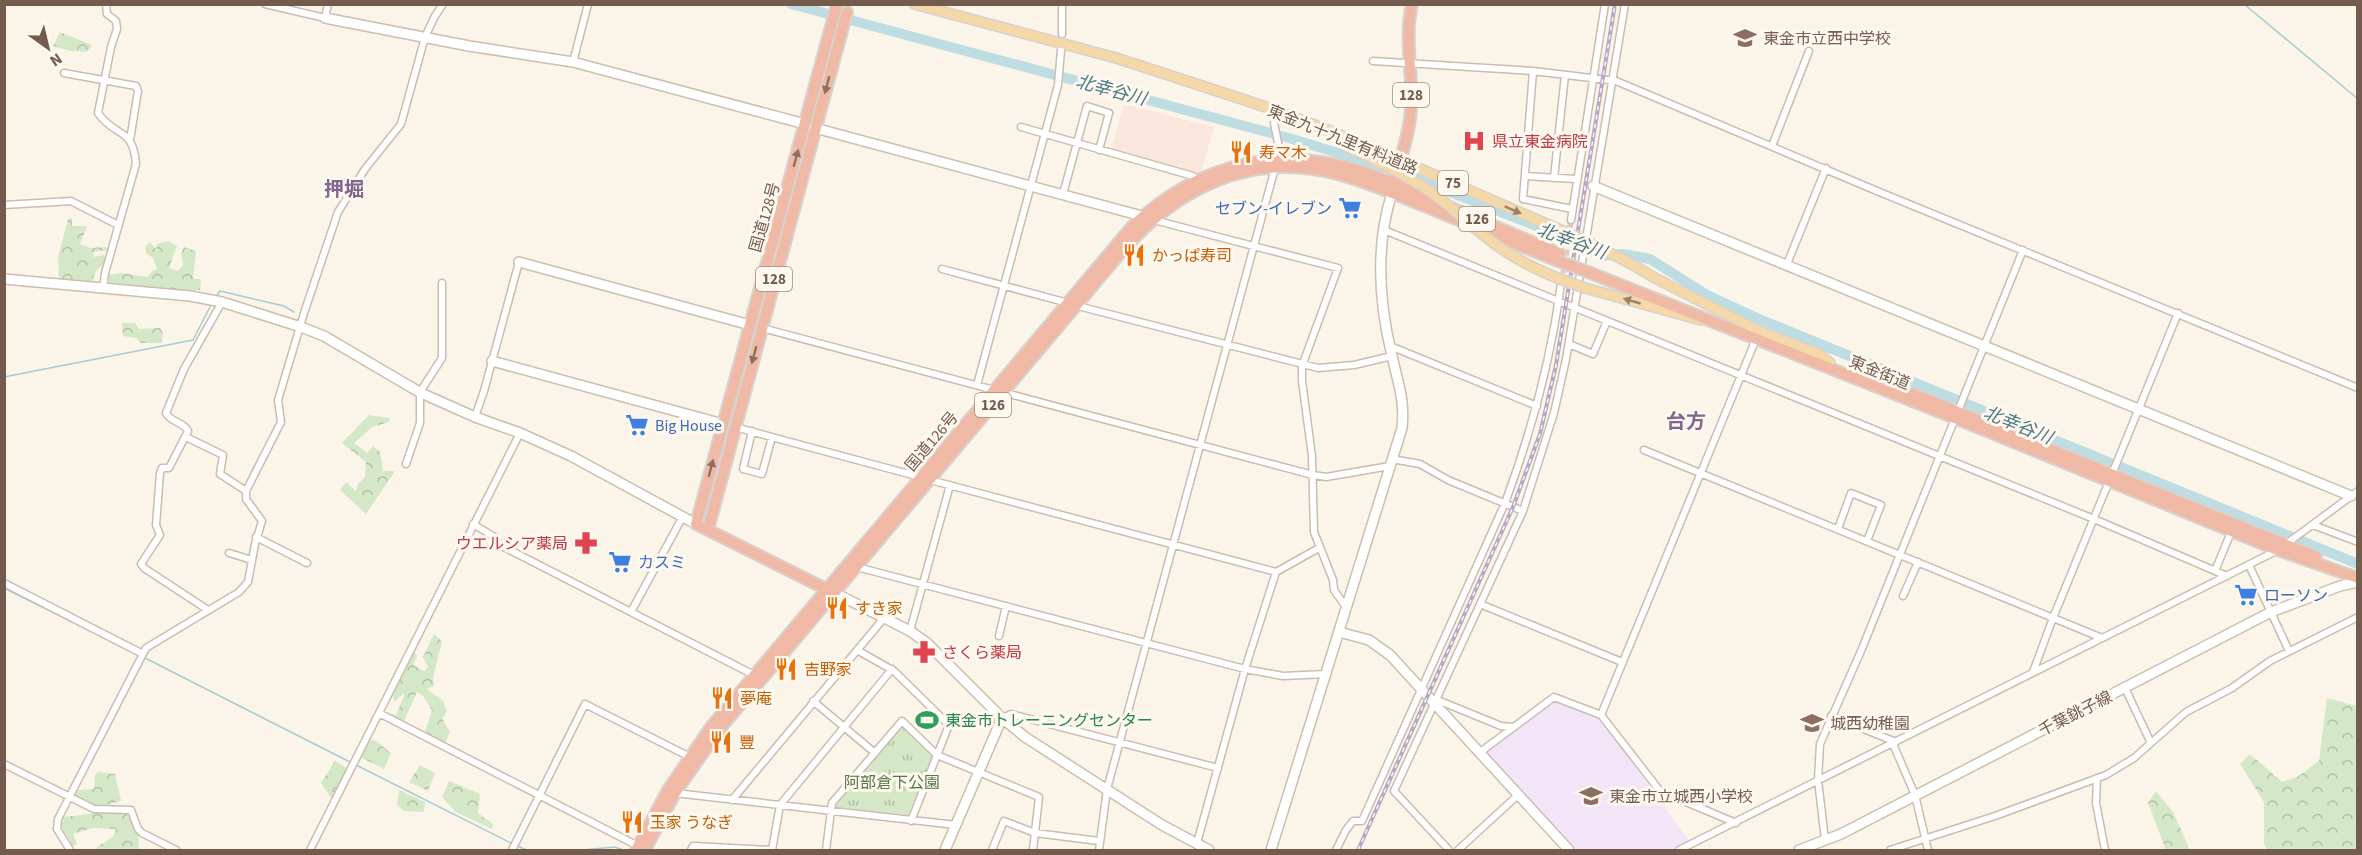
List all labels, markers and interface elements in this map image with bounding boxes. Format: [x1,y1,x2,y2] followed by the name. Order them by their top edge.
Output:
[18,18,78,78] north arrow
[1732,25,1758,51] school or university icon: 東金市立西中学校
[1763,28,1891,50] place label: 東金市立西中学校
[45,48,66,72] text: N
[1073,69,1151,112] water label: 北幸谷川
[821,76,831,94] one-way arrow
[1393,83,1429,107] road number: 128
[1264,100,1421,180] street label: 東金九十九里有料道路
[1461,128,1487,154] hospital icon: 県立東金病院
[1492,131,1588,153] place label: 県立東金病院
[1228,139,1254,165] restaurant icon: 寿マ木
[1259,142,1307,164] place label: 寿マ木
[791,149,801,167] one-way arrow
[1438,171,1468,195] road number: 75
[324,176,364,204] district label: 押堀
[744,180,785,255] street label: 国道128号
[1337,195,1363,221] supermarket icon: セブン-イレブン
[1215,198,1332,220] place label: セブン-イレブン
[1504,205,1522,215] one-way arrow
[1459,207,1495,231] road number: 126
[1534,217,1612,266] water label: 北幸谷川
[1121,242,1147,268] restaurant icon: かっぱ寿司
[1152,245,1232,267] place label: かっぱ寿司
[756,267,792,291] road number: 128
[1623,296,1641,305] one-way arrow
[749,346,758,364] one-way arrow
[1846,351,1913,395] street label: 東金街道
[975,393,1011,417] road number: 126
[1980,400,2058,451] water label: 北幸谷川
[900,407,963,476] street label: 国道126号
[1666,408,1706,436] district label: 台方
[624,412,650,438] supermarket icon: Big House
[655,415,722,437] place label: Big House
[707,459,716,477] one-way arrow
[573,530,599,556] pharmacy icon: ウエルシア薬局
[456,533,568,555] place label: ウエルシア薬局
[607,549,633,575] supermarket icon: カスミ
[638,552,686,574] place label: カスミ
[2233,582,2259,608] supermarket icon: ローソン
[2264,585,2328,607] place label: ローソン
[824,595,850,621] restaurant icon: すき家
[855,598,903,620] place label: すき家
[911,639,937,665] pharmacy icon: さくら薬局
[942,642,1022,664] place label: さくら薬局
[773,656,799,682] restaurant icon: 吉野家
[804,659,852,681] place label: 吉野家
[709,685,735,711] restaurant icon: 夢庵
[2035,686,2116,742] street label: 千葉銚子線
[740,688,772,710] place label: 夢庵
[914,707,940,733] sports icon: 東金市トレーニングセンター
[945,710,1153,732] place label: 東金市トレーニングセンター
[1799,710,1825,736] school or university icon: 城西幼稚園
[1830,713,1910,735] place label: 城西幼稚園
[708,729,734,755] restaurant icon: 豐
[739,732,755,754] place label: 豐
[844,772,940,794] park label: 阿部倉下公園
[1578,783,1604,809] school or university icon: 東金市立城西小学校
[1609,786,1753,808] place label: 東金市立城西小学校
[619,809,645,835] restaurant icon: 玉家 うなぎ
[650,812,733,834] place label: 玉家 うなぎ

